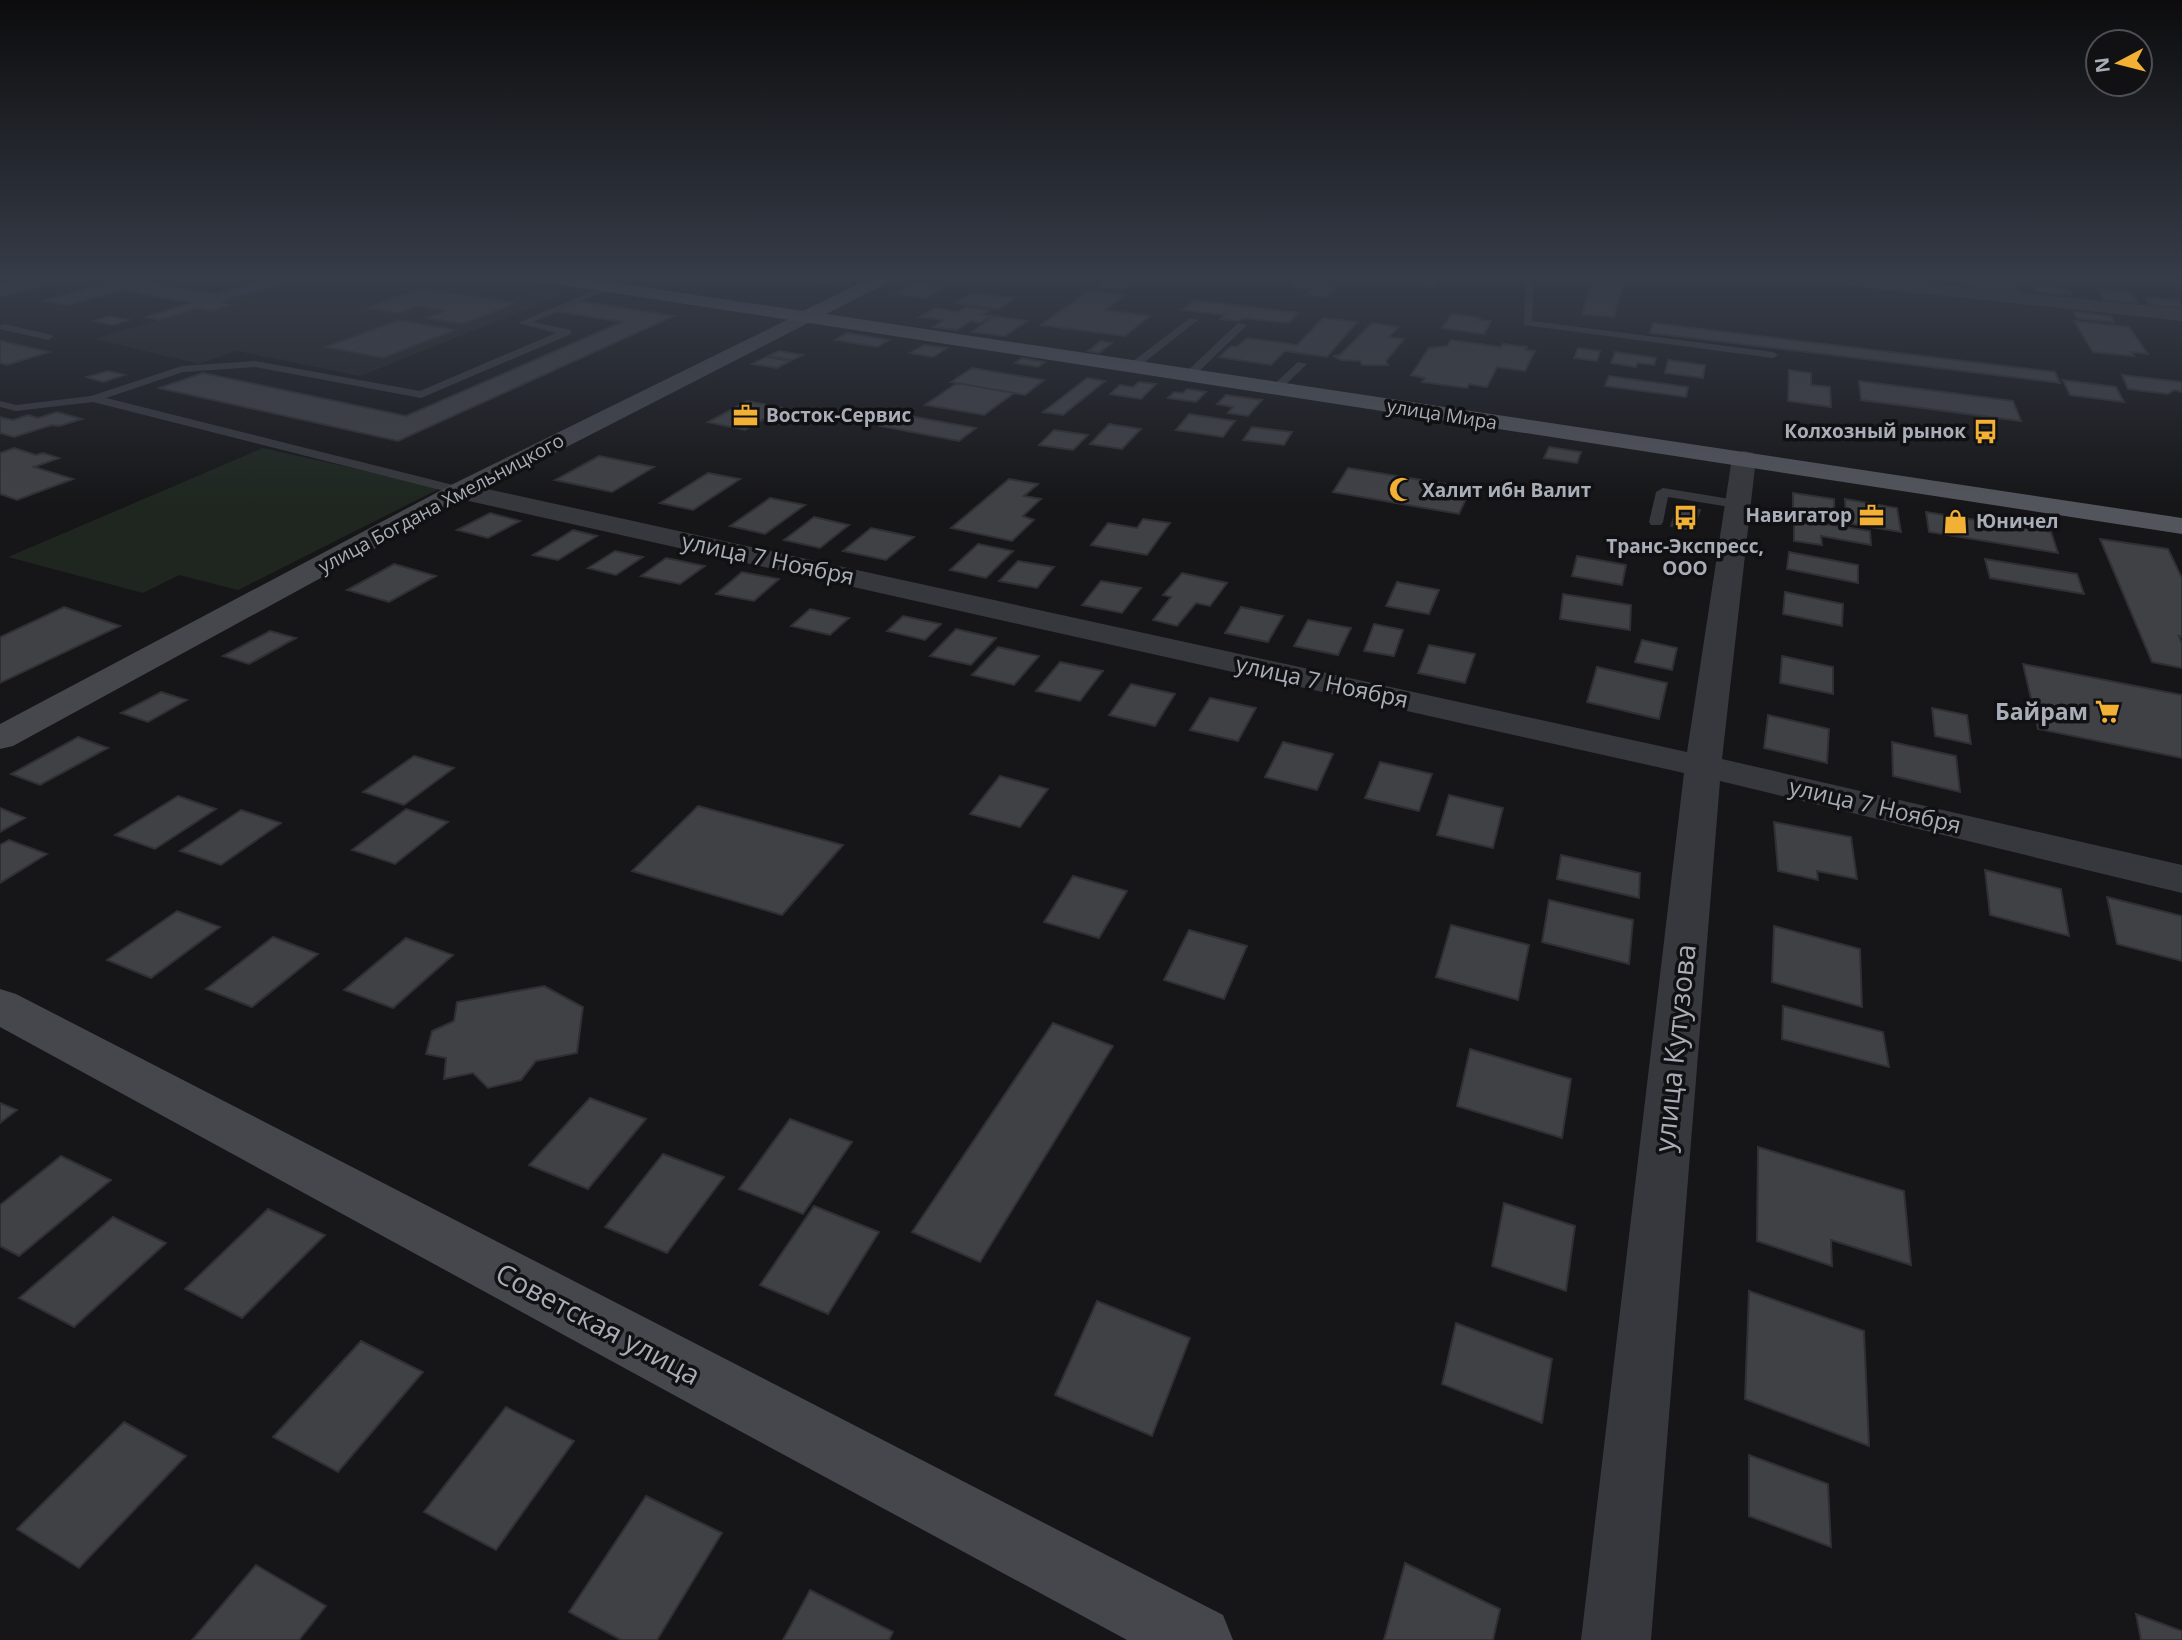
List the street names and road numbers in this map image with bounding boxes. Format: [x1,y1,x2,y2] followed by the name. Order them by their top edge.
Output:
[1385,392,1499,436] street label: улица Мира
[314,427,568,579] street label: улица Богдана Хмельницкого
[679,524,857,592] street label: улица 7 Ноября
[1233,647,1411,715] street label: улица 7 Ноября
[1786,770,1964,840] street label: улица 7 Ноября
[1644,942,1704,1154] street label: улица Кутузова
[490,1253,707,1393] street label: Советская улица

